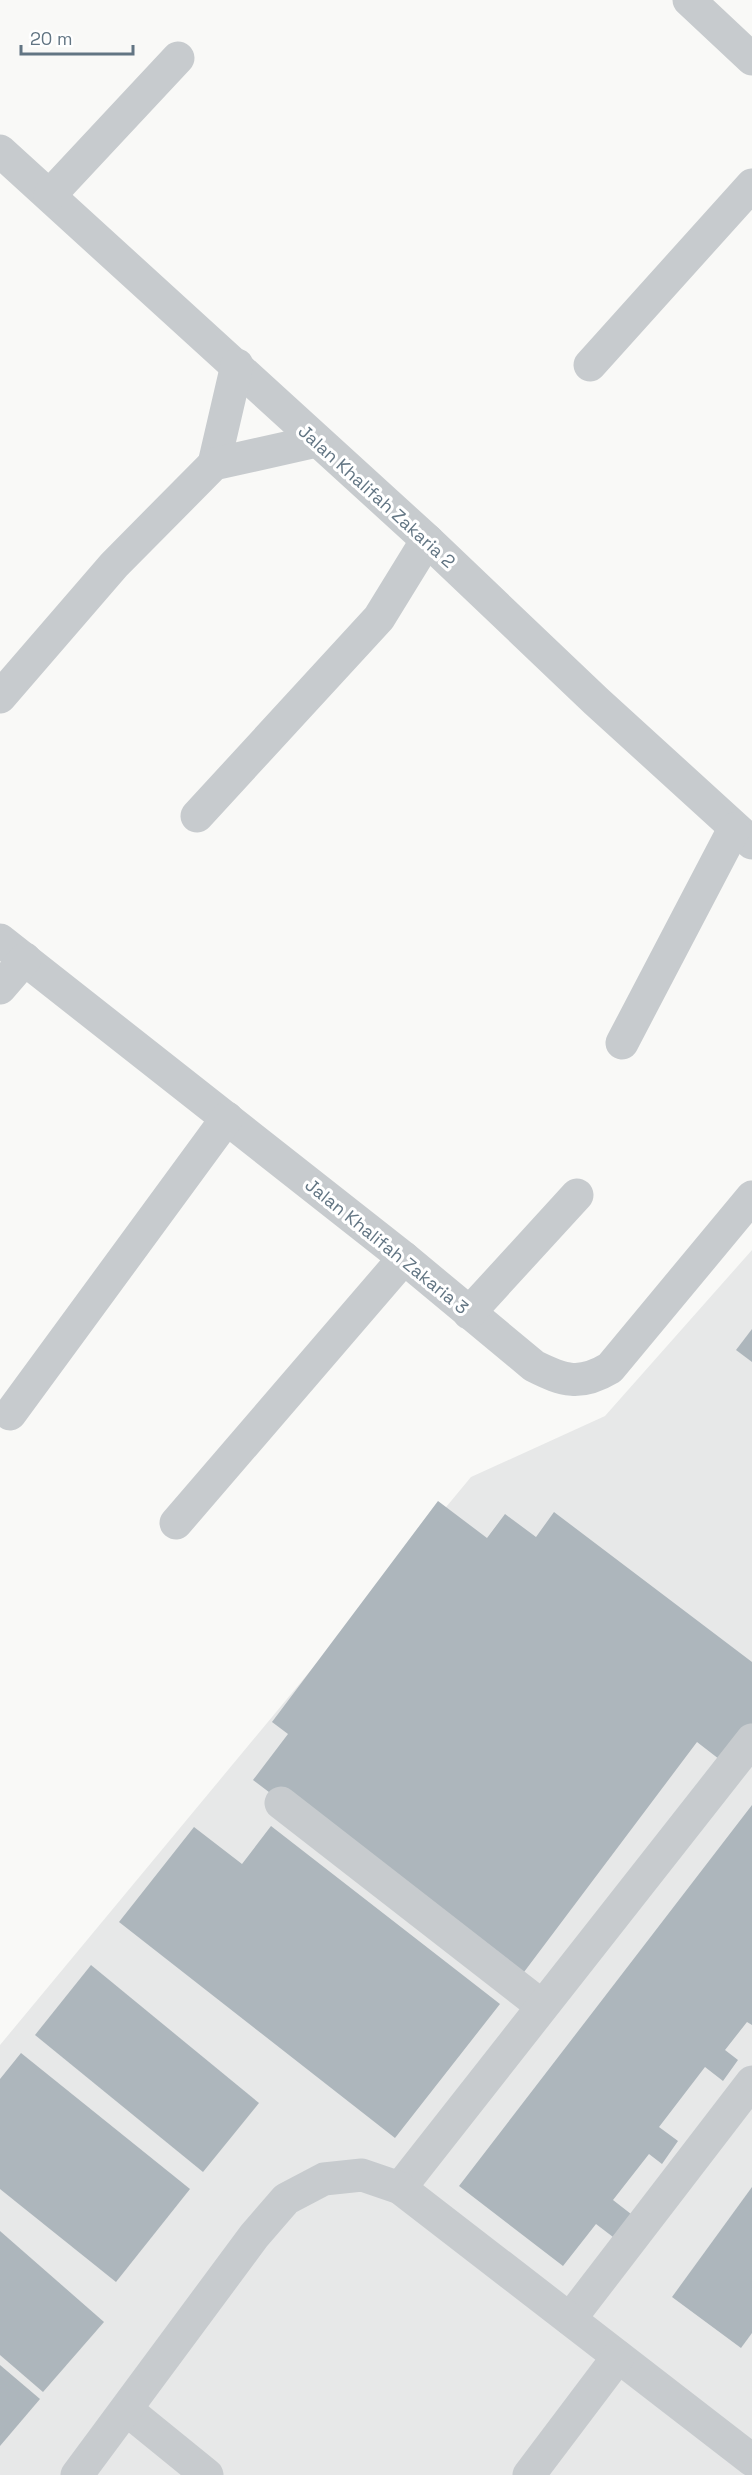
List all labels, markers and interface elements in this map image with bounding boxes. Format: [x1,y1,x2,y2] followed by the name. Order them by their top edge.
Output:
[21,18,134,56] scale bar
[30,27,73,50] text: 20 m
[294,419,460,573] street label: Jalan Khalifah Zakaria 2
[301,1173,473,1319] street label: Jalan Khalifah Zakaria 3

